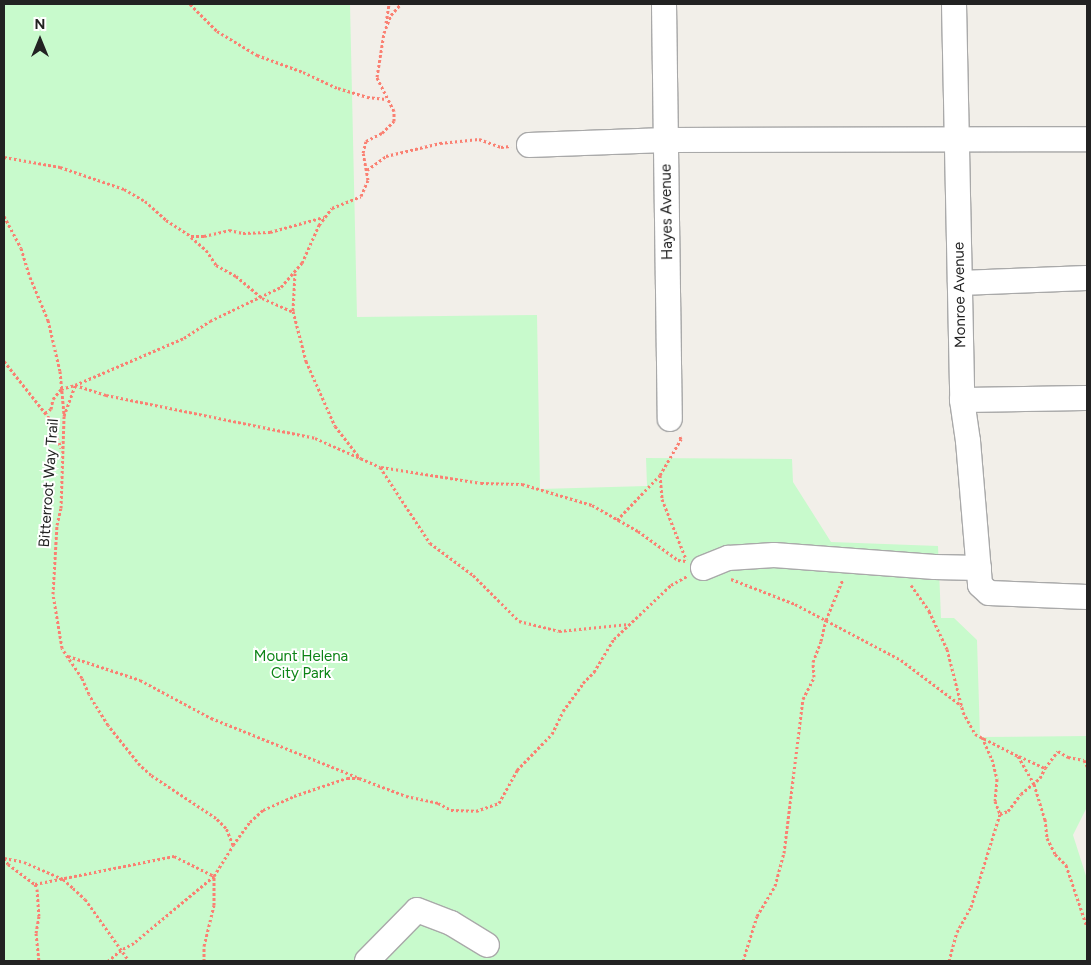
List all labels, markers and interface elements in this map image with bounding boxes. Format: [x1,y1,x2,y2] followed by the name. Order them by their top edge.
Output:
[15,15,65,65] north arrow
[35,16,45,33] text: N
[657,164,677,260] street label: Hayes Avenue
[950,242,970,348] street label: Monroe Avenue
[36,418,62,548] street label: Bitterroot Way Trail
[254,647,348,682] park label: Mount Helena City Park

